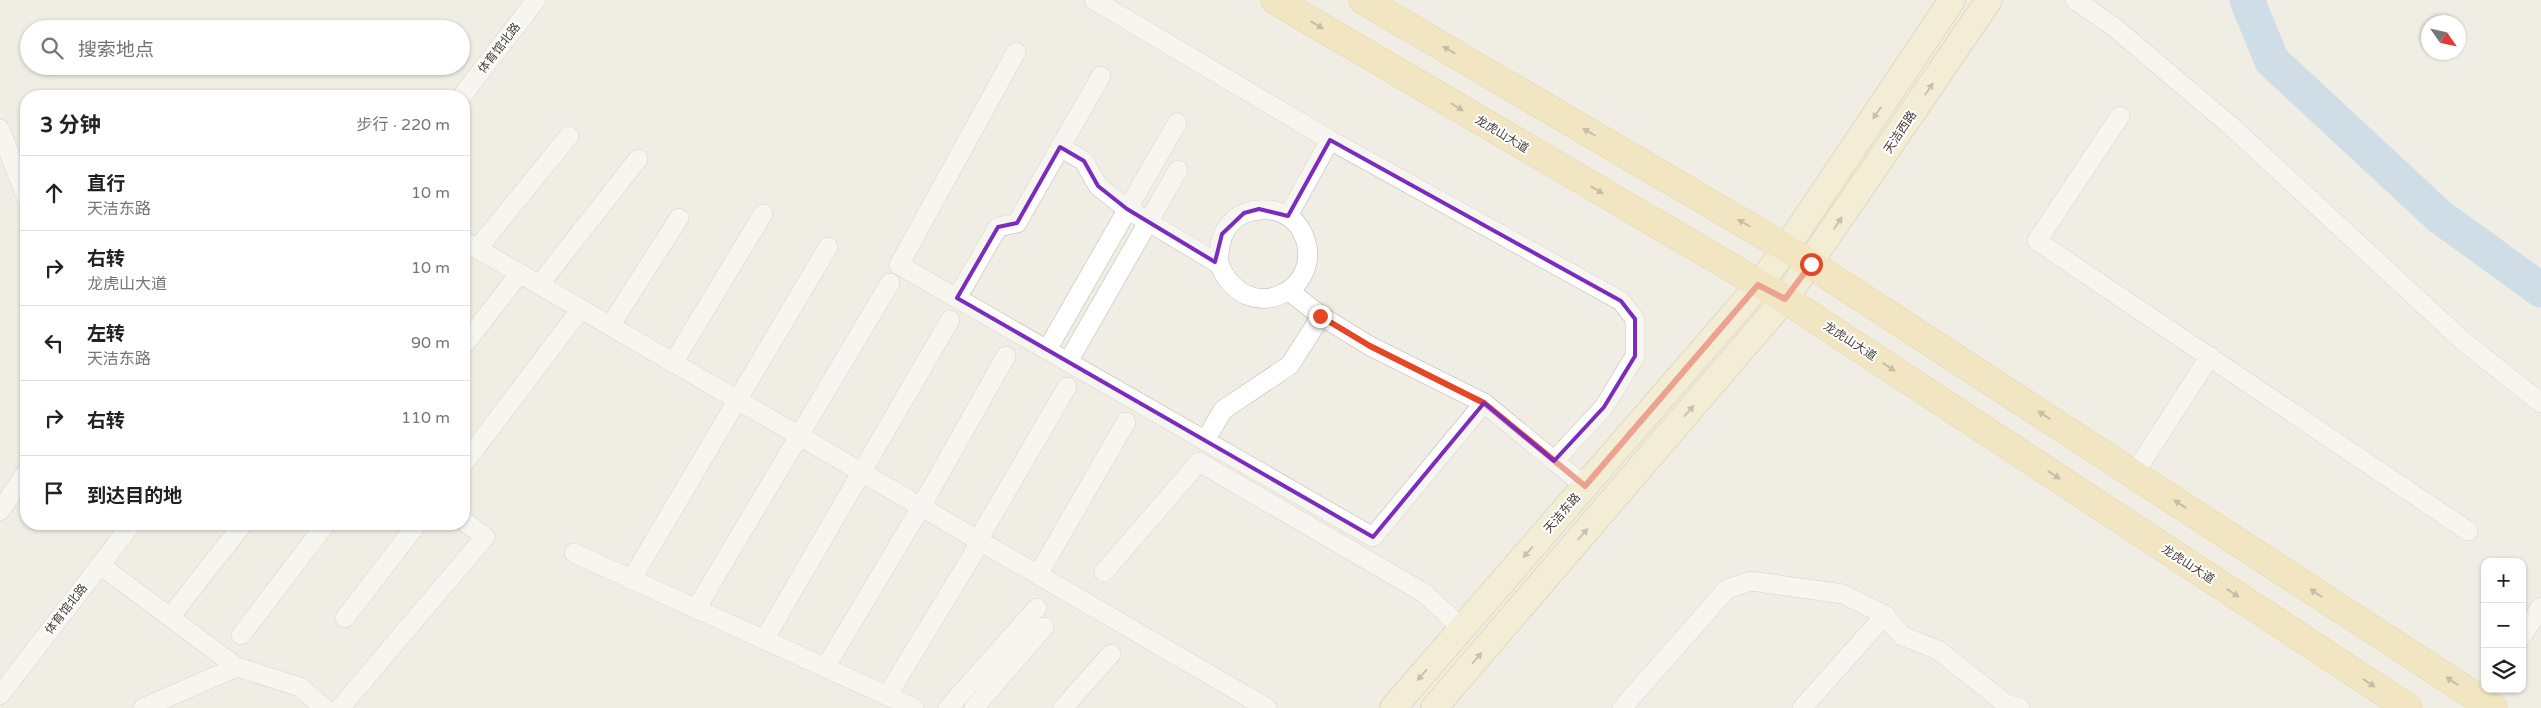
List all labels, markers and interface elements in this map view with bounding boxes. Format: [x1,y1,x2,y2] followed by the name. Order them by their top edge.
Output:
[2421,15,2466,60] north arrow
[20,20,470,75] search box
[475,20,523,76] street label: 体育馆北路
[1311,20,1324,29] one-way arrow
[38,34,66,62] icon: search
[78,39,154,61] text: 搜索地点
[1442,46,1455,55] one-way arrow
[1924,82,1934,96] one-way arrow
[1451,103,1464,112] one-way arrow
[1872,107,1881,120] one-way arrow
[1881,108,1919,156] street label: 天洁西路
[40,113,101,138] text: 3 分钟
[1473,113,1531,155] street label: 龙虎山大道
[357,115,450,135] text: 步行 · 220 m
[1583,128,1596,137] one-way arrow
[87,173,125,195] text: 直行
[40,179,68,207] icon: ahead
[411,183,450,203] text: 10 m
[1591,186,1604,195] one-way arrow
[87,199,151,219] text: 天洁东路
[1833,217,1843,230] one-way arrow
[1738,219,1751,228] one-way arrow
[87,248,125,270] text: 右转
[1800,253,1823,276] route start
[40,254,68,282] icon: right
[411,258,450,278] text: 10 m
[87,274,167,294] text: 龙虎山大道
[1309,305,1332,328] route end
[1821,319,1879,363] street label: 龙虎山大道
[87,323,125,345] text: 左转
[40,329,68,357] icon: left
[411,333,450,353] text: 90 m
[87,349,151,369] text: 天洁东路
[1882,362,1895,372] one-way arrow
[40,404,68,432] icon: right
[1683,406,1695,418] one-way arrow
[401,408,450,428] text: 110 m
[87,410,125,432] text: 右转
[2037,411,2050,420] one-way arrow
[2047,471,2060,480] one-way arrow
[40,479,68,507] icon: arrive
[87,485,182,507] text: 到达目的地
[1541,490,1583,536] street label: 天洁东路
[2173,499,2187,509] one-way arrow
[1577,529,1589,541] one-way arrow
[2159,542,2217,586] street label: 龙虎山大道
[1523,545,1534,558] one-way arrow
[2481,558,2526,693] map controls
[2481,558,2526,603] button: +
[42,581,90,637] street label: 体育馆北路
[2309,588,2323,598] one-way arrow
[2227,589,2240,598] one-way arrow
[2481,603,2526,648] button: −
[2481,648,2526,693] button: layers
[1471,652,1483,664] one-way arrow
[1416,668,1428,680] one-way arrow
[2445,677,2459,686] one-way arrow
[2363,678,2376,687] one-way arrow

